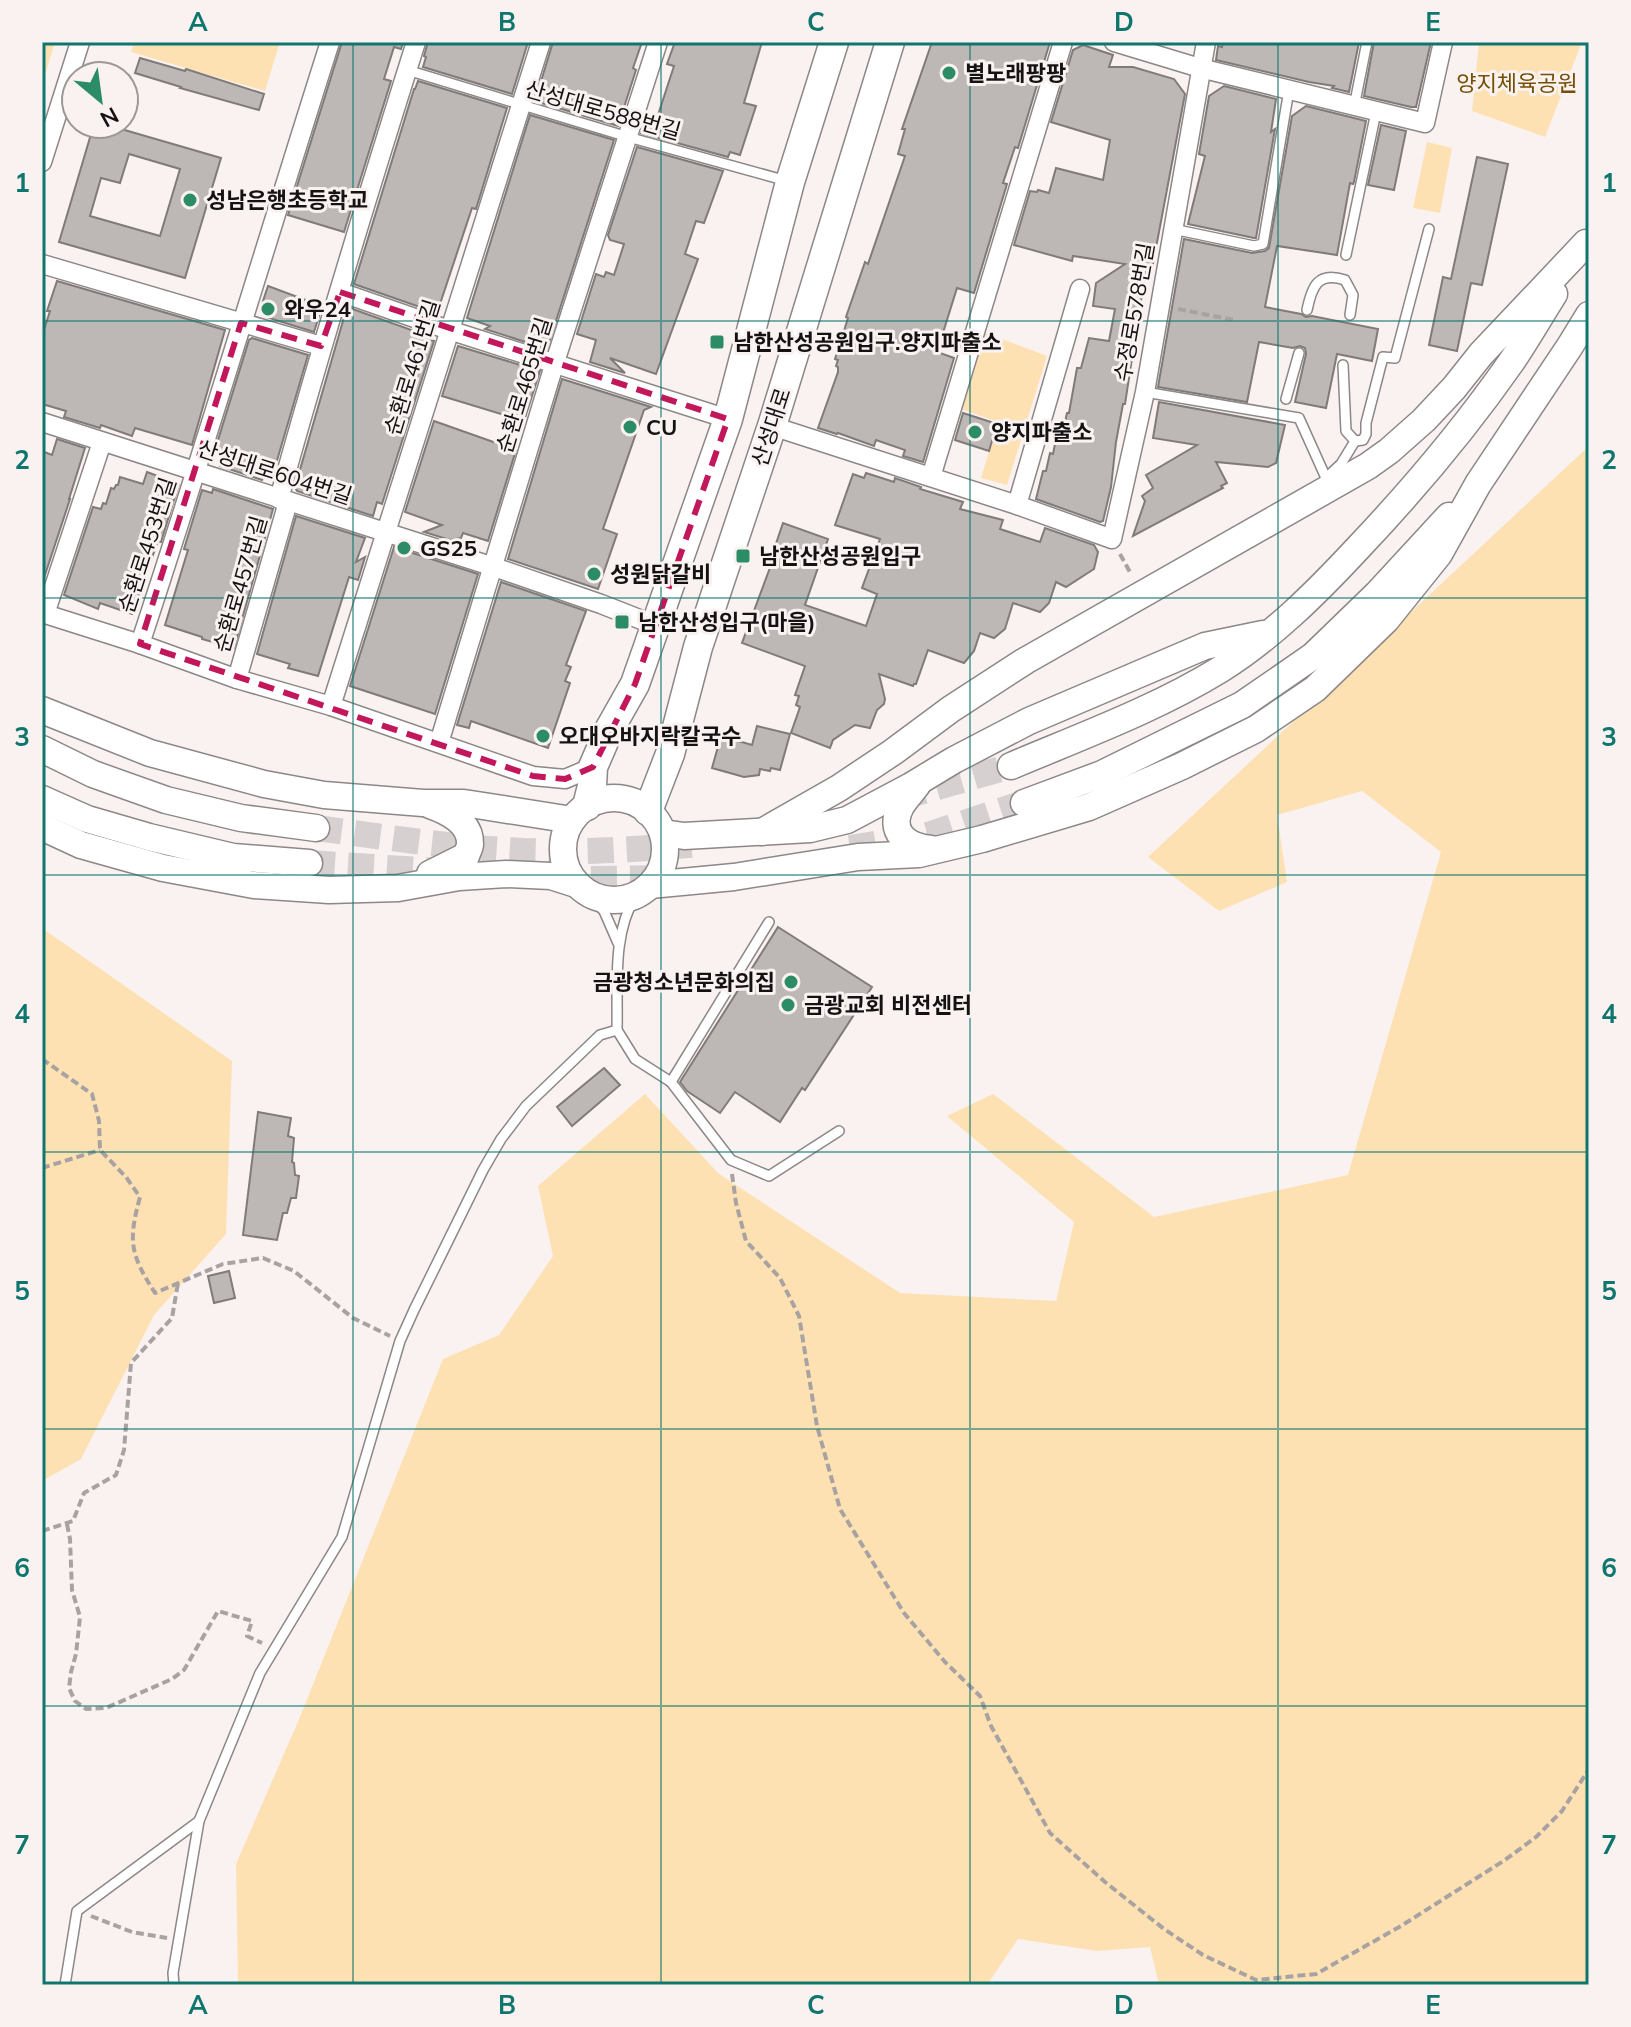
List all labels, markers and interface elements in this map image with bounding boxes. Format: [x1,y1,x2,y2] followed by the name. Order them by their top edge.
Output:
[188,5,208,38] text: A
[498,5,516,38] text: B
[807,5,825,38] text: C
[1114,5,1134,38] text: D
[1425,5,1441,38] text: E
[965,59,1066,87] place label: 별노래팡팡
[60,60,140,140] north arrow
[940,64,958,82] marker: 별노래팡팡
[1456,69,1578,97] park label: 양지체육공원
[522,74,684,146] street label: 산성대로588번길
[96,101,124,134] text: N
[14,166,30,199] text: 1
[1601,166,1617,199] text: 1
[206,186,368,214] place label: 성남은행초등학교
[181,191,199,209] marker: 성남은행초등학교
[1108,240,1160,384] street label: 수정로578번길
[284,295,351,323] place label: 와우24
[378,296,446,438] street label: 순환로461번길
[259,300,277,318] marker: 와우24
[490,314,558,456] street label: 순환로465번길
[733,328,1002,356] place label: 남한산성공원입구.양지파출소
[708,333,726,351] marker: 남한산성공원입구.양지파출소
[745,384,797,470] street label: 산성대로
[646,413,677,441] place label: CU
[621,418,639,436] marker: CU
[991,418,1092,446] place label: 양지파출소
[966,423,984,441] marker: 양지파출소
[194,434,356,510] street label: 산성대로604번길
[14,443,30,476] text: 2
[1601,443,1617,476] text: 2
[112,474,182,616] street label: 순환로453번길
[207,512,273,656] street label: 순환로457번길
[420,534,477,562] place label: GS25
[395,539,413,557] marker: GS25
[759,542,921,570] place label: 남한산성공원입구
[734,547,752,565] marker: 남한산성공원입구
[610,560,711,588] place label: 성원닭갈비
[585,565,603,583] marker: 성원닭갈비
[638,608,816,636] place label: 남한산성입구(마을)
[613,613,631,631] marker: 남한산성입구(마을)
[14,720,30,753] text: 3
[1601,720,1617,753] text: 3
[559,722,741,750] place label: 오대오바지락칼국수
[534,727,552,745] marker: 오대오바지락칼국수
[593,968,775,996] place label: 금광청소년문화의집
[782,973,800,991] marker: 금광청소년문화의집
[804,991,972,1019] place label: 금광교회 비전센터
[779,996,797,1014] marker: 금광교회 비전센터
[14,997,30,1030] text: 4
[1601,997,1617,1030] text: 4
[14,1274,30,1307] text: 5
[1601,1274,1617,1307] text: 5
[14,1551,30,1584] text: 6
[1601,1551,1617,1584] text: 6
[14,1828,30,1861] text: 7
[1601,1828,1617,1861] text: 7
[188,1988,208,2021] text: A
[498,1988,516,2021] text: B
[807,1988,825,2021] text: C
[1114,1988,1134,2021] text: D
[1425,1988,1441,2021] text: E

